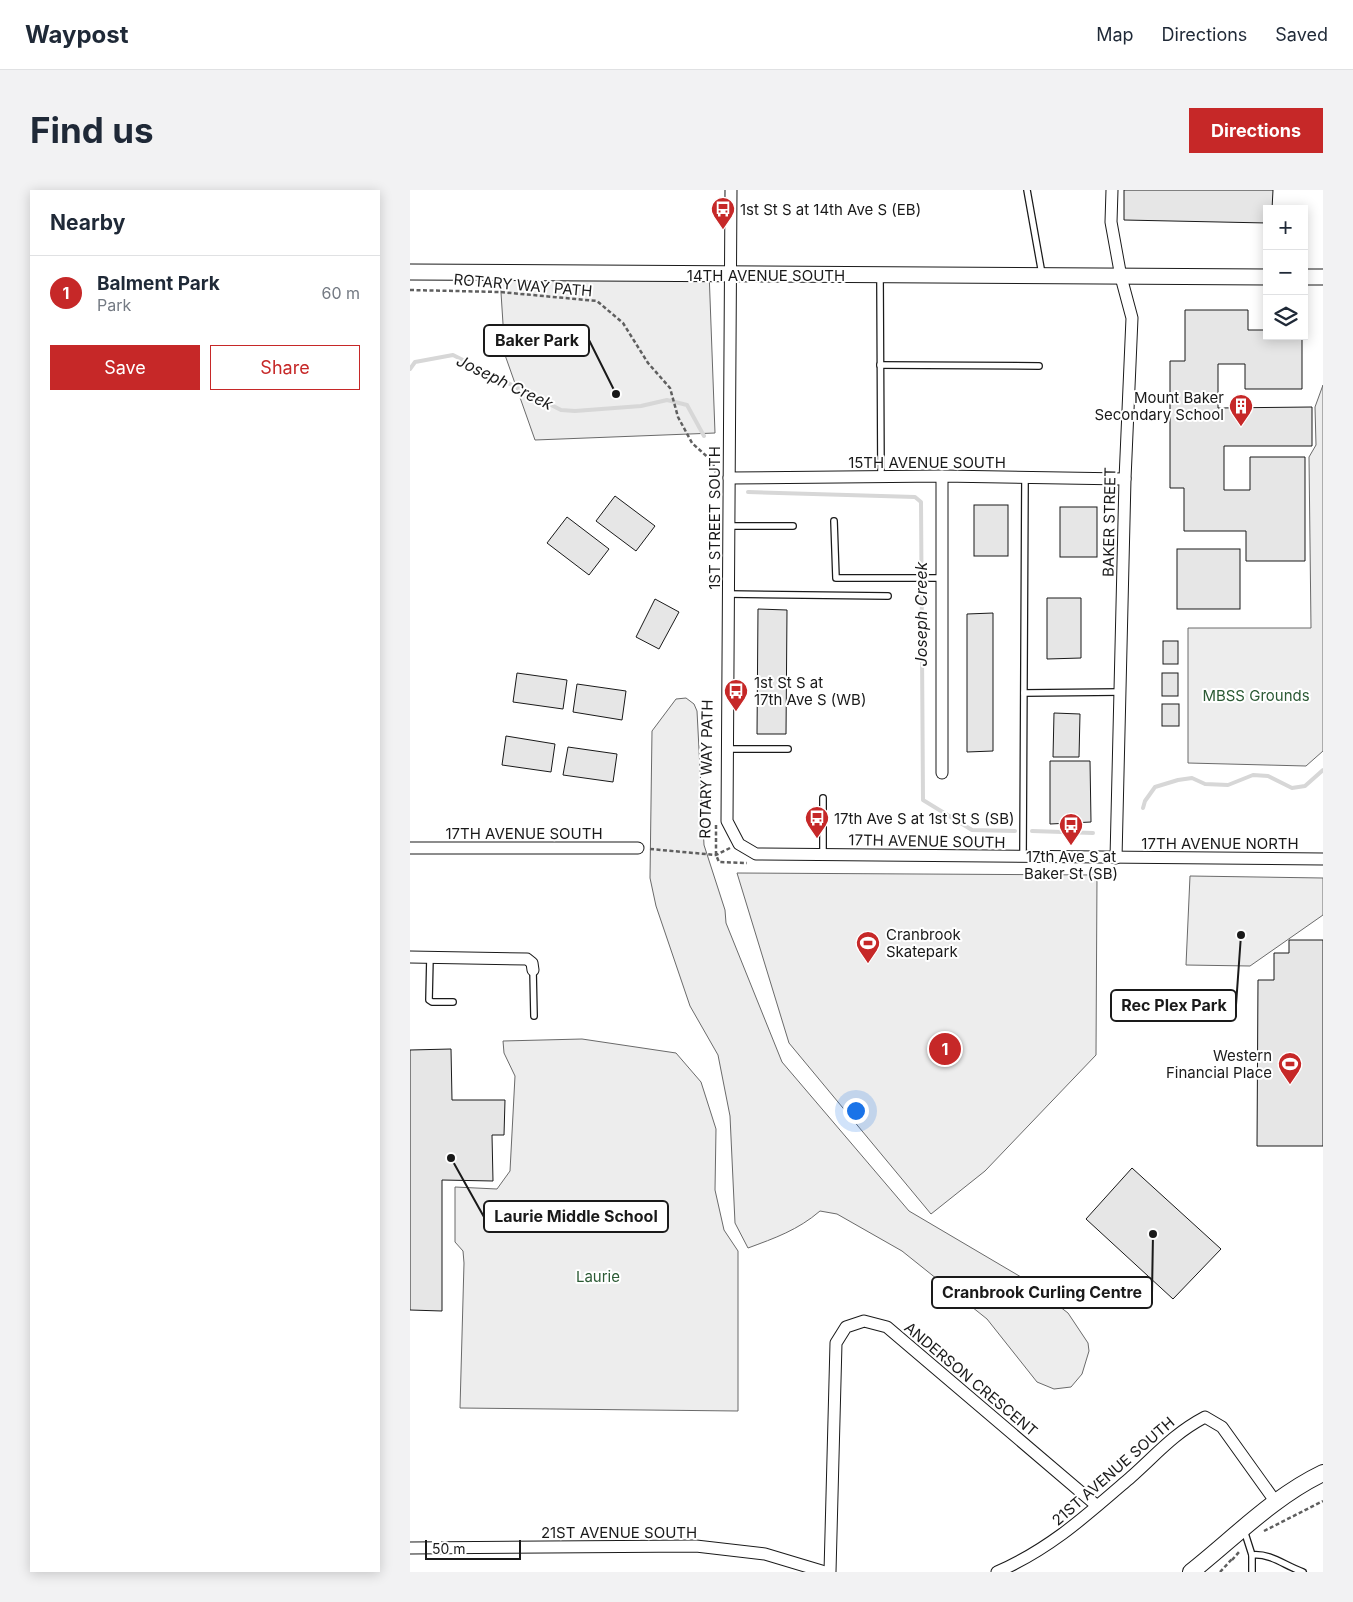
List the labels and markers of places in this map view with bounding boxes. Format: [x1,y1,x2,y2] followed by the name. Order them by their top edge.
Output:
[710,196,736,230] bus stop icon: 1st St S at 14th Ave S (EB)
[740,200,921,219] place label: 1st St S at 14th Ave S (EB)
[484,325,589,356] callout: Baker Park
[1094,388,1224,424] place label: Mount Baker Secondary School
[1228,393,1254,427] building icon: Mount Baker Secondary School
[754,673,866,709] place label: 1st St S at 17th Ave S (WB)
[723,678,749,712] bus stop icon: 1st St S at 17th Ave S (WB)
[804,805,830,839] bus stop icon: 17th Ave S at 1st St S (SB)
[834,809,1015,828] place label: 17th Ave S at 1st St S (SB)
[1058,812,1084,846] bus stop icon: 17th Ave S at Baker St (SB)
[1024,847,1118,883] place label: 17th Ave S at Baker St (SB)
[886,925,961,961] place label: Cranbrook Skatepark
[855,930,881,964] sports icon: Cranbrook Skatepark
[1111,990,1236,1021] callout: Rec Plex Park
[929,1030,961,1068] pin: 1
[1166,1046,1272,1082] place label: Western Financial Place
[1277,1051,1303,1085] sports icon: Western Financial Place
[484,1201,668,1232] callout: Laurie Middle School
[932,1277,1152,1308] callout: Cranbrook Curling Centre

